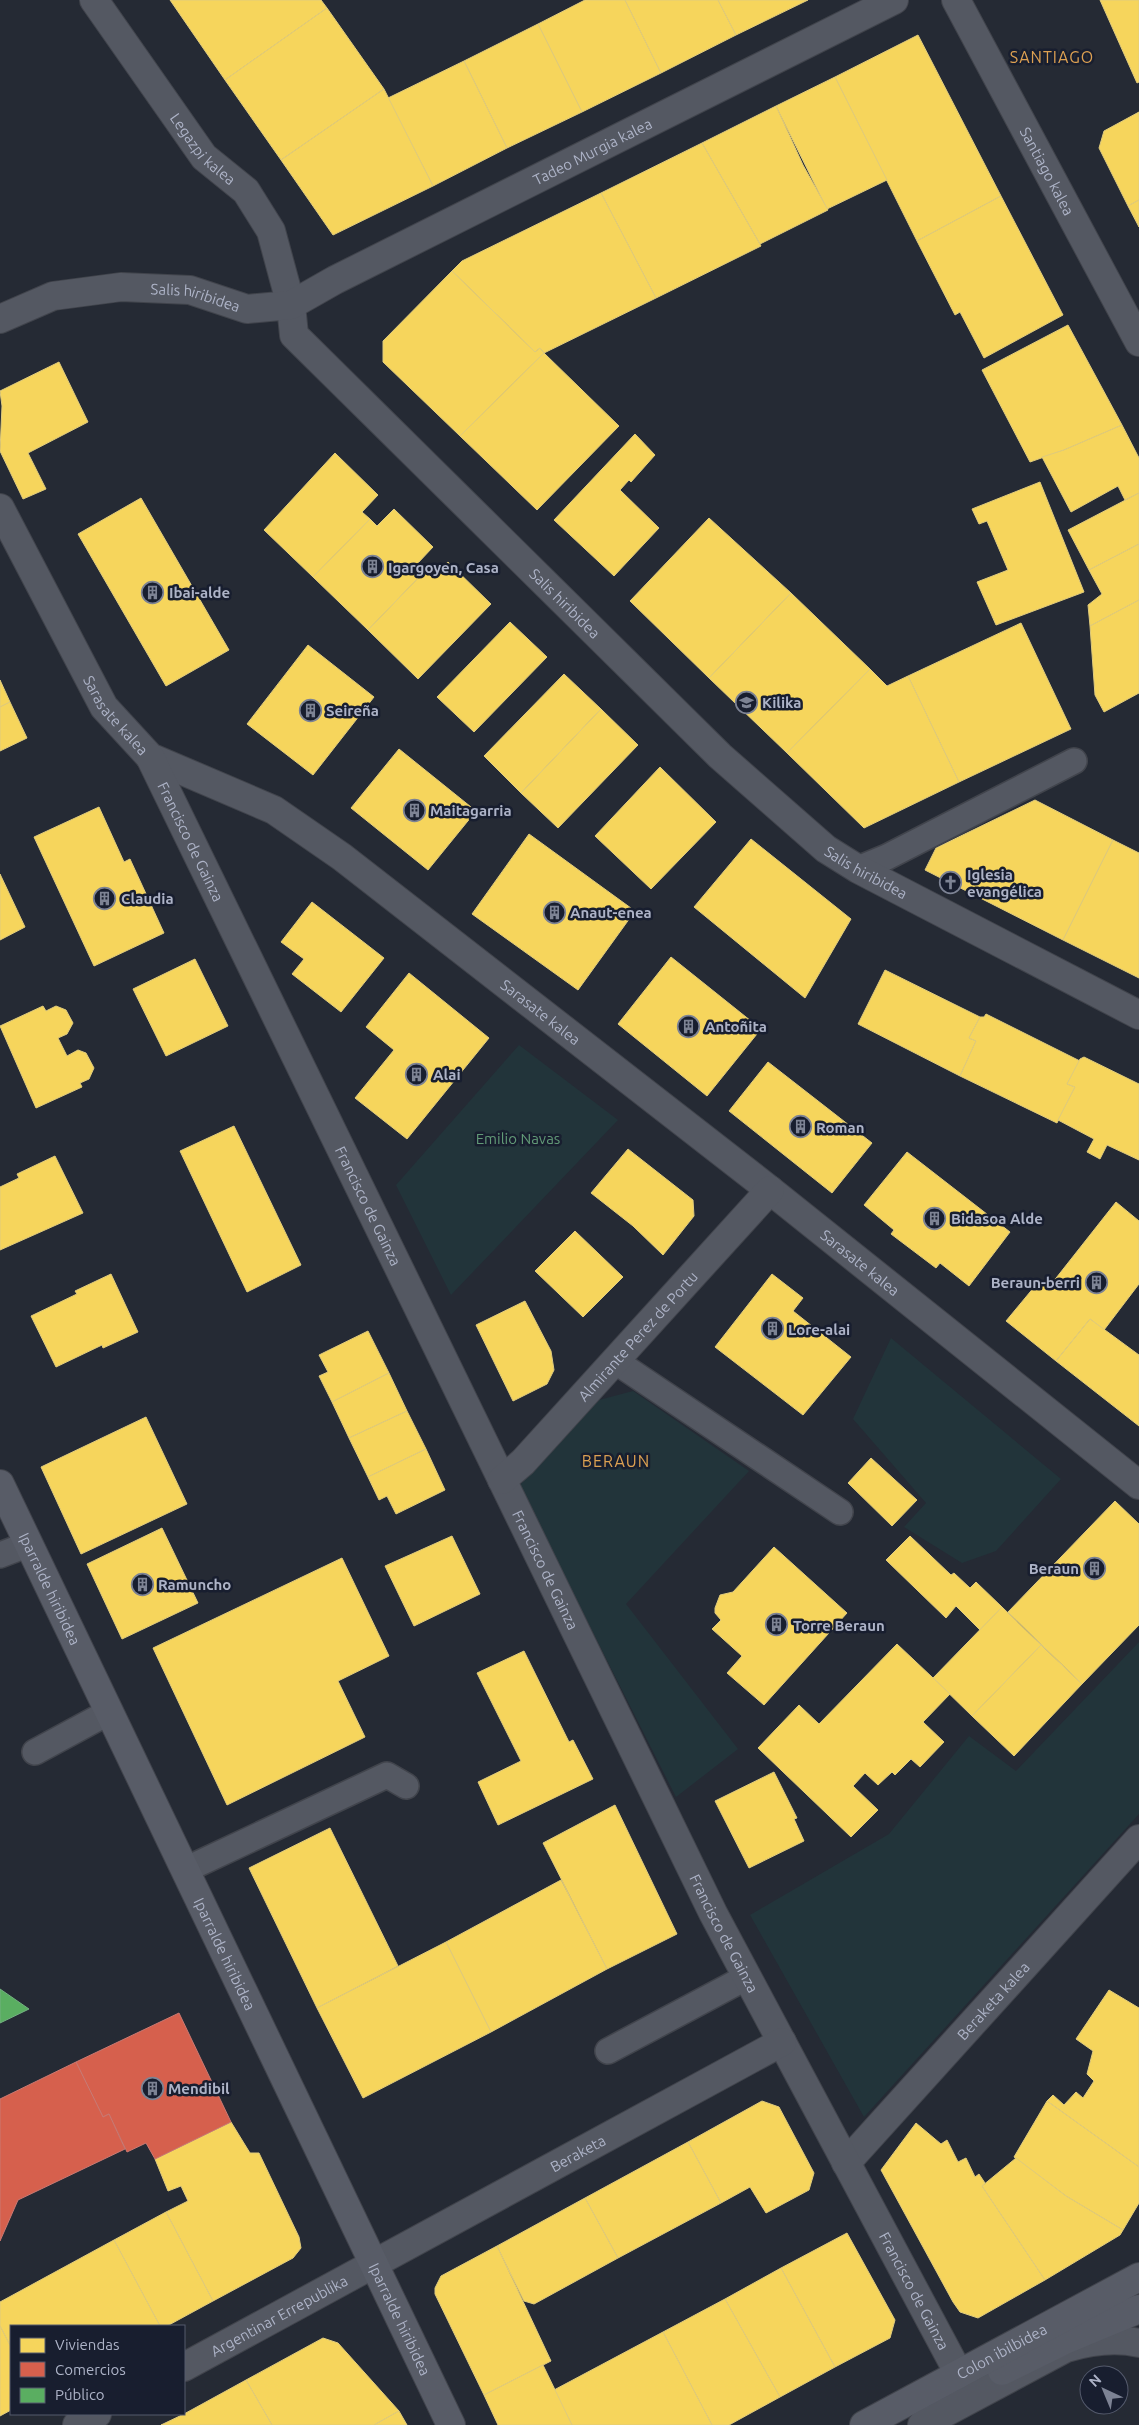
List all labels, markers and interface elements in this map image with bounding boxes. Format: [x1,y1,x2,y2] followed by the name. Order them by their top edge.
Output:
[1010,48,1094,66] district label: SANTIAGO
[167,110,239,188] street label: Legazpi kalea
[530,114,654,188] street label: Tadeo Murgia kalea
[1017,124,1078,218] street label: Santiago kalea
[150,280,243,315] street label: Salis hiribidea
[360,555,384,579] building icon: Igargoyen, Casa
[388,559,499,576] place label: Igargoyen, Casa
[527,565,604,641] street label: Salis hiribidea
[141,580,165,604] building icon: Ibai-alde
[169,584,230,601] place label: Ibai-alde
[80,672,152,758] street label: Sarasate kalea
[734,690,758,714] school or university icon: Kilika
[762,694,802,711] place label: Kilika
[298,698,322,722] building icon: Seireña
[326,702,379,719] place label: Seireña
[155,779,227,904] street label: Francisco de Gainza
[402,798,426,822] building icon: Maitagarria
[430,802,512,819] place label: Maitagarria
[822,842,910,902] street label: Salis hiribidea
[967,866,1042,900] place label: Iglesia evangélica
[939,871,963,895] church icon: Iglesia evangélica
[93,886,117,910] building icon: Claudia
[121,890,174,907] place label: Claudia
[542,900,566,924] building icon: Anaut-enea
[570,904,652,921] place label: Anaut-enea
[498,976,584,1048] street label: Sarasate kalea
[677,1014,701,1038] building icon: Antoñita
[705,1018,767,1035] place label: Antoñita
[405,1062,429,1086] building icon: Alai
[433,1066,461,1083] place label: Alai
[788,1115,812,1139] building icon: Roman
[816,1119,864,1136] place label: Roman
[476,1130,560,1147] park label: Emilio Navas
[332,1143,405,1268] street label: Francisco de Gainza
[923,1206,947,1230] building icon: Bidasoa Alde
[951,1210,1043,1227] place label: Bidasoa Alde
[818,1226,903,1299] street label: Sarasate kalea
[574,1267,701,1404] street label: Almirante Perez de Portu
[1084,1270,1108,1294] building icon: Beraun-berri
[991,1274,1080,1291] place label: Beraun-berri
[760,1317,784,1341] building icon: Lore-alai
[788,1321,850,1338] place label: Lore-alai
[582,1452,650,1470] district label: BERAUN
[510,1507,582,1632] street label: Francisco de Gainza
[16,1530,84,1648] street label: Iparralde hiribidea
[1083,1556,1107,1580] building icon: Beraun
[1029,1560,1079,1577] place label: Beraun
[130,1572,154,1596] building icon: Ramuncho
[158,1576,231,1593] place label: Ramuncho
[765,1613,789,1637] building icon: Torre Beraun
[793,1617,885,1634] place label: Torre Beraun
[687,1871,762,1995] street label: Francisco de Gainza
[191,1895,259,2013] street label: Iparralde hiribidea
[953,1958,1032,2043] street label: Beraketa kalea
[140,2076,164,2100] building icon: Mendibil
[168,2080,230,2097] place label: Mendibil
[547,2131,608,2175] street label: Beraketa
[876,2229,953,2353] street label: Francisco de Gainza
[366,2260,434,2378] street label: Iparralde hiribidea
[208,2271,350,2359] street label: Argentinar Errepublika
[953,2320,1049,2382] street label: Colon ibilbidea
[10,2325,185,2415] legend
[55,2336,119,2353] text: Viviendas
[55,2361,126,2378] text: Comercios
[1079,2365,1129,2415] north arrow
[1086,2371,1104,2390] text: N
[55,2386,105,2403] text: Público

